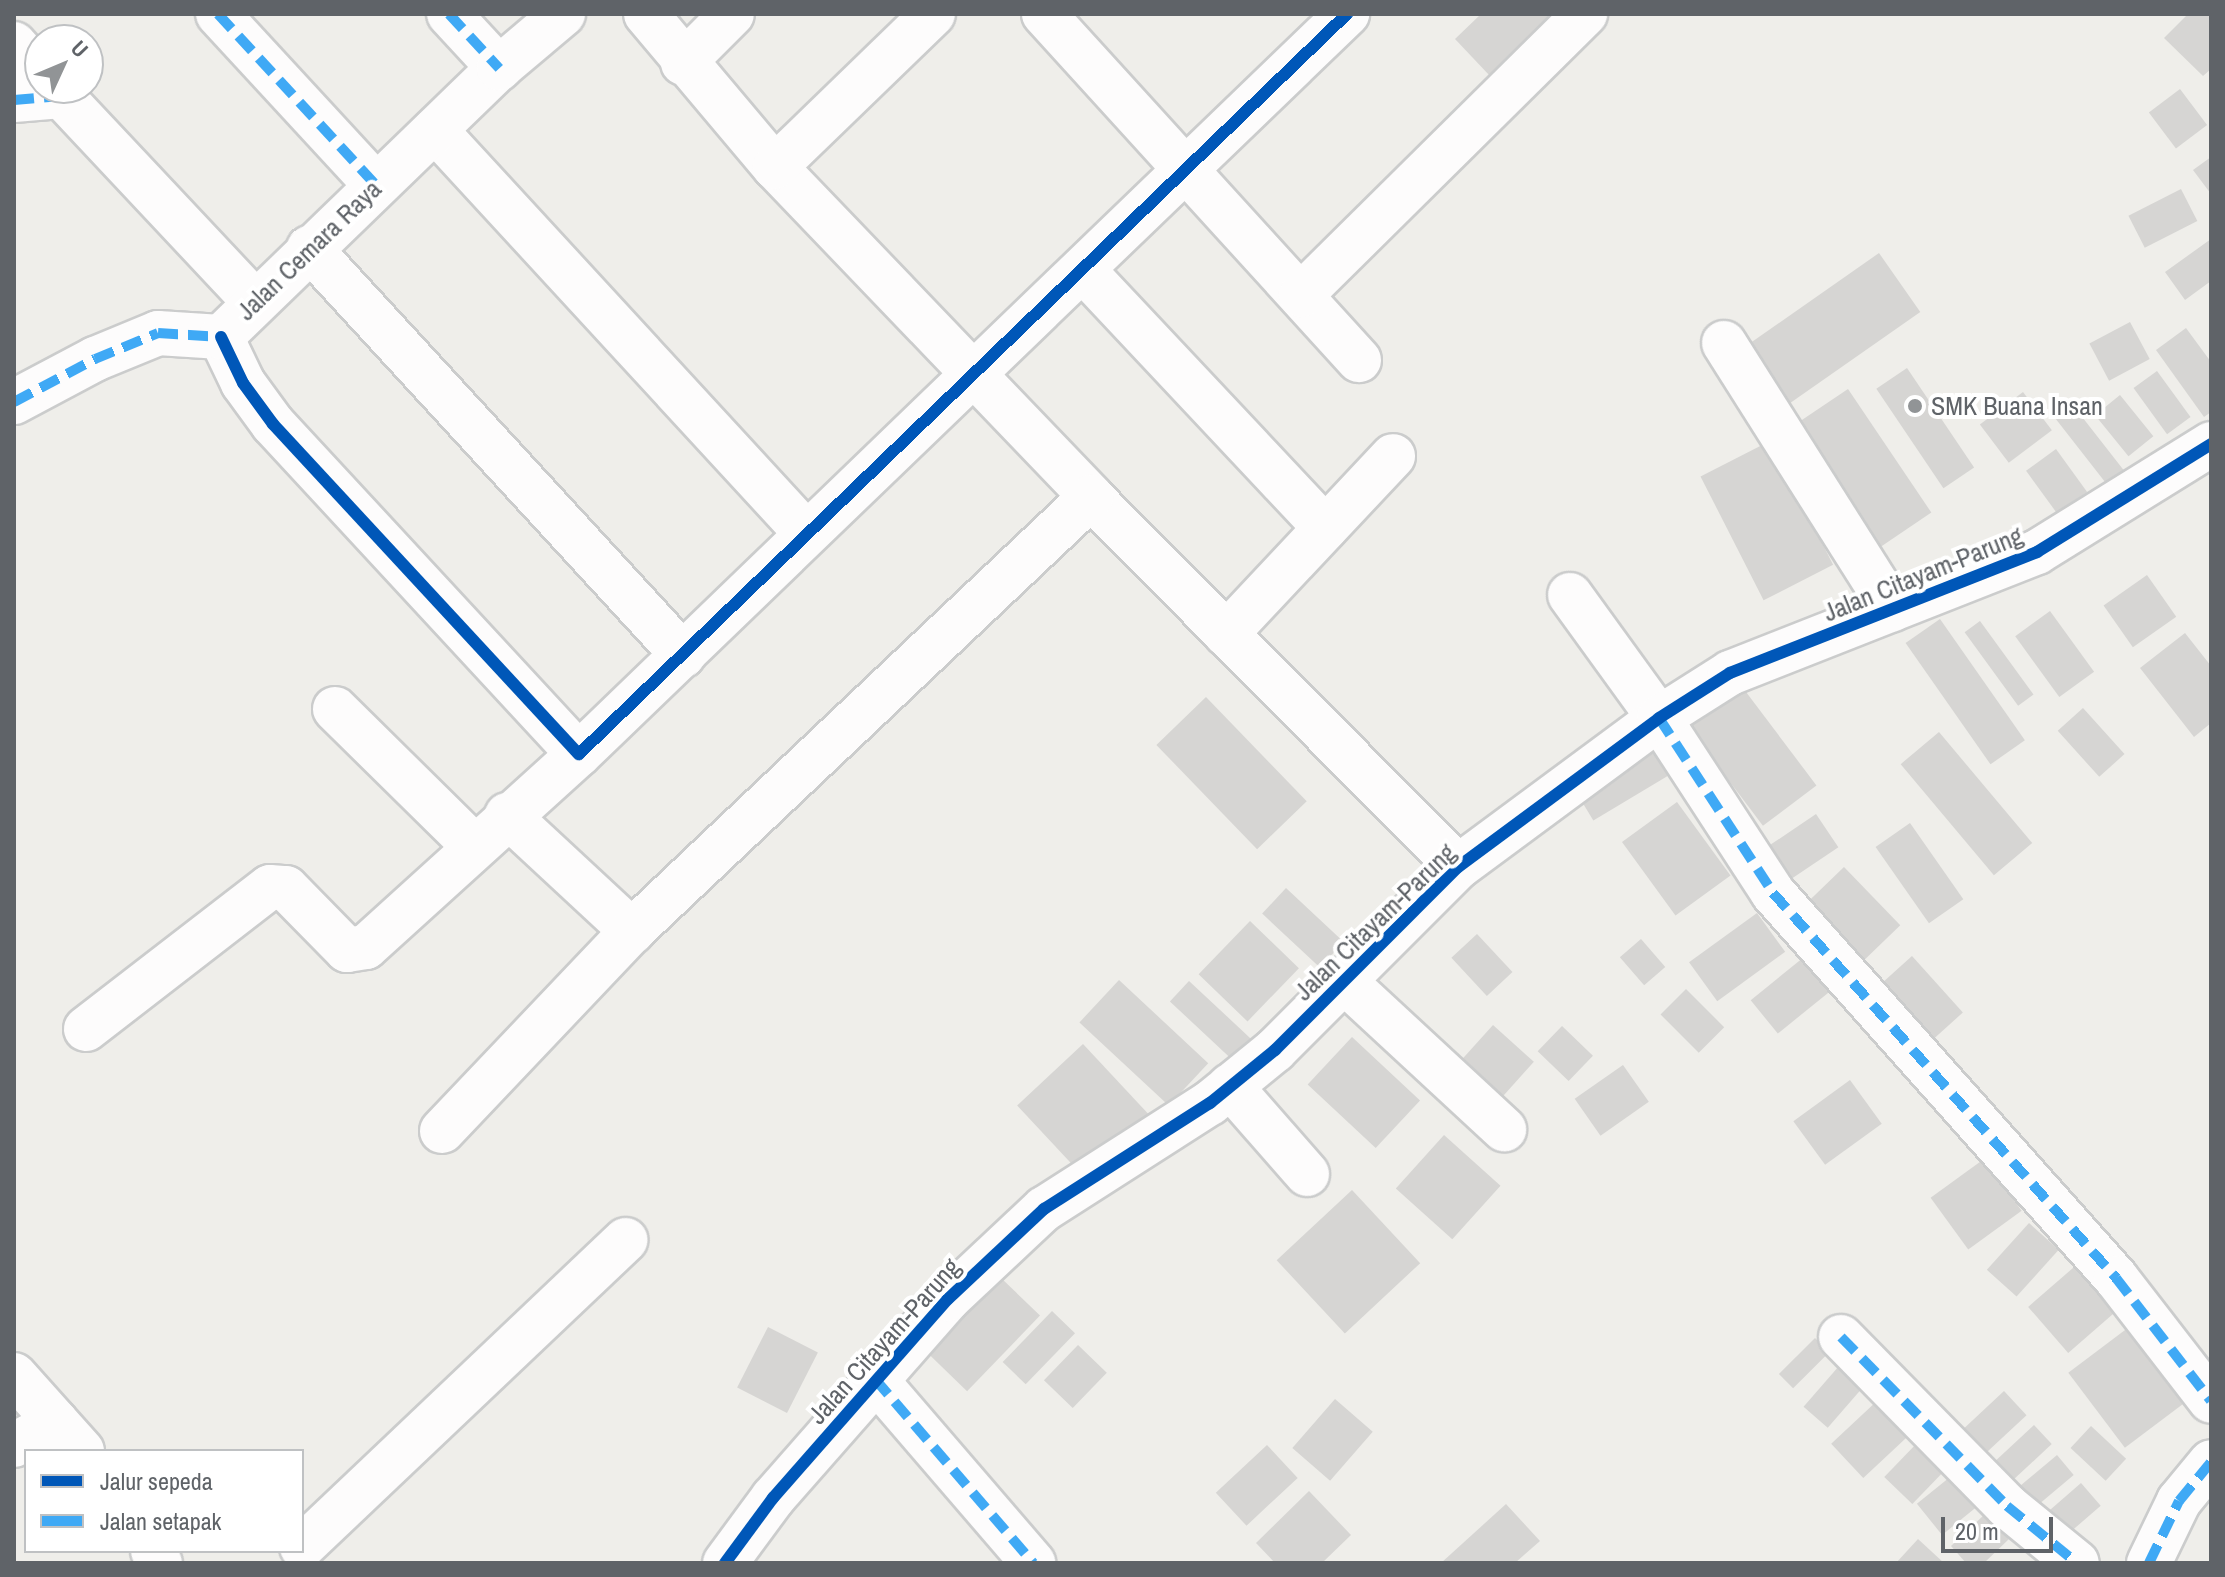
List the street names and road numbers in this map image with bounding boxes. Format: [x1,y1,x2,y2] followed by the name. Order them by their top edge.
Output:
[230,173,388,327] street label: Jalan Cemara Raya
[1819,520,2027,628] street label: Jalan Citayam-Parung
[1288,837,1462,1007] street label: Jalan Citayam-Parung
[801,1252,967,1430] street label: Jalan Citayam-Parung

